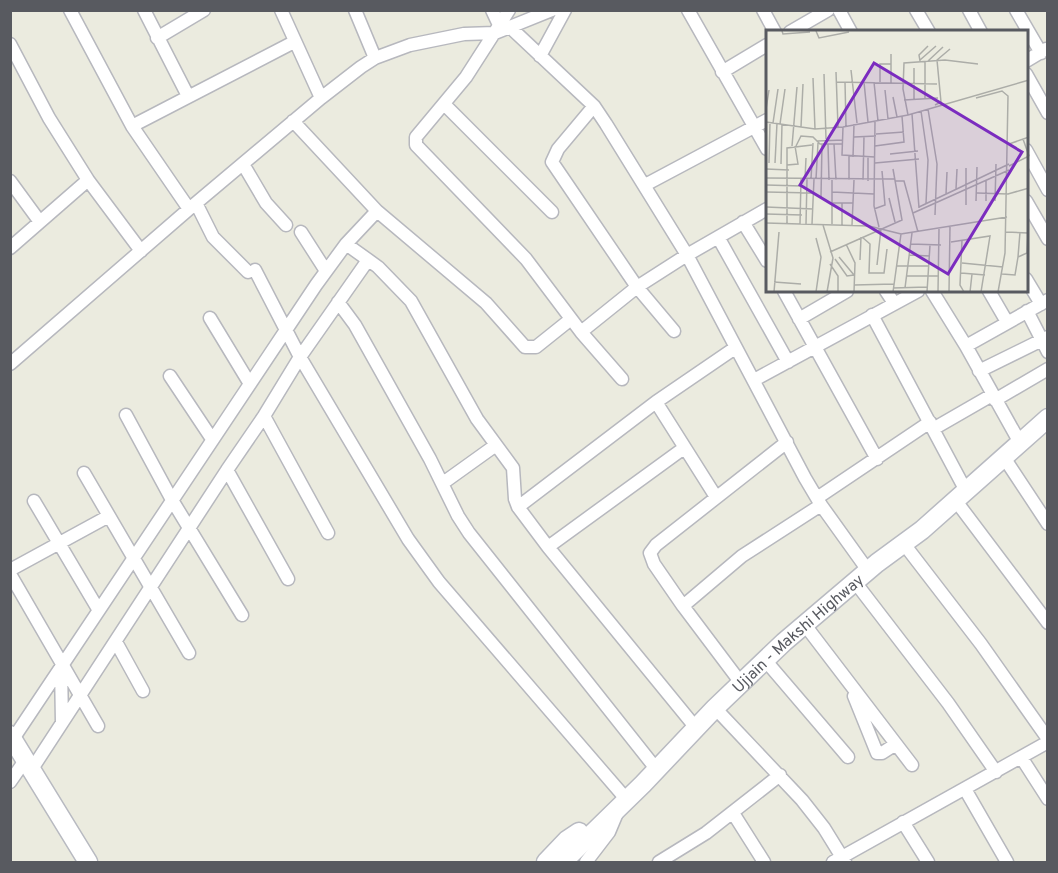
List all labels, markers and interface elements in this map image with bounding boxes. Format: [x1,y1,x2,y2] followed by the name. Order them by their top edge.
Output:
[766,30,1028,292] inset map
[729,571,869,698] street label: Ujjain - Makshi Highway

